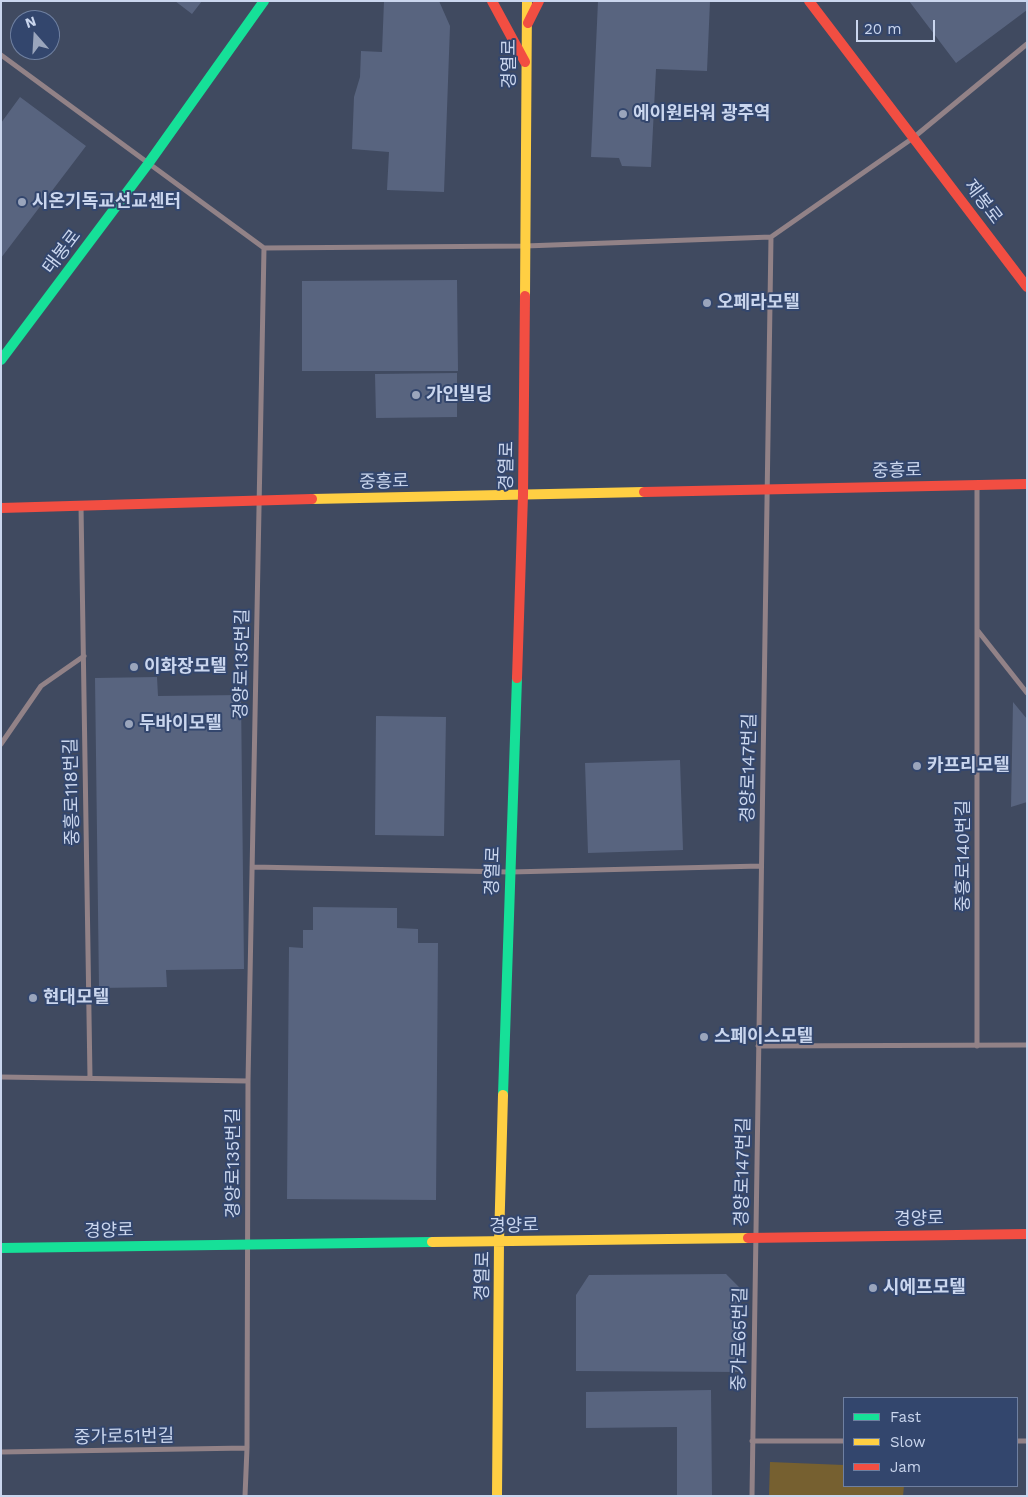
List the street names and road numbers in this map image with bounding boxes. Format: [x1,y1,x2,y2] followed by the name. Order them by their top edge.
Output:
[499,39,521,89] street label: 경열로
[959,176,1007,228] street label: 제봉로
[38,226,86,278] street label: 태봉로
[496,441,518,491] street label: 경열로
[872,460,922,482] street label: 중흥로
[359,471,409,493] street label: 중흥로
[230,608,254,720] street label: 경양로135번길
[737,713,761,823] street label: 경양로147번길
[60,738,84,846] street label: 중흥로118번길
[953,800,975,912] street label: 중흥로140번길
[481,846,505,896] street label: 경열로
[223,1108,245,1218] street label: 경양로135번길
[731,1117,755,1227] street label: 경양로147번길
[894,1208,944,1230] street label: 경양로
[489,1215,539,1237] street label: 경양로
[84,1220,134,1242] street label: 경양로
[472,1251,494,1301] street label: 경열로
[728,1287,752,1391] street label: 중가로65번길
[74,1425,174,1449] street label: 중가로51번길

